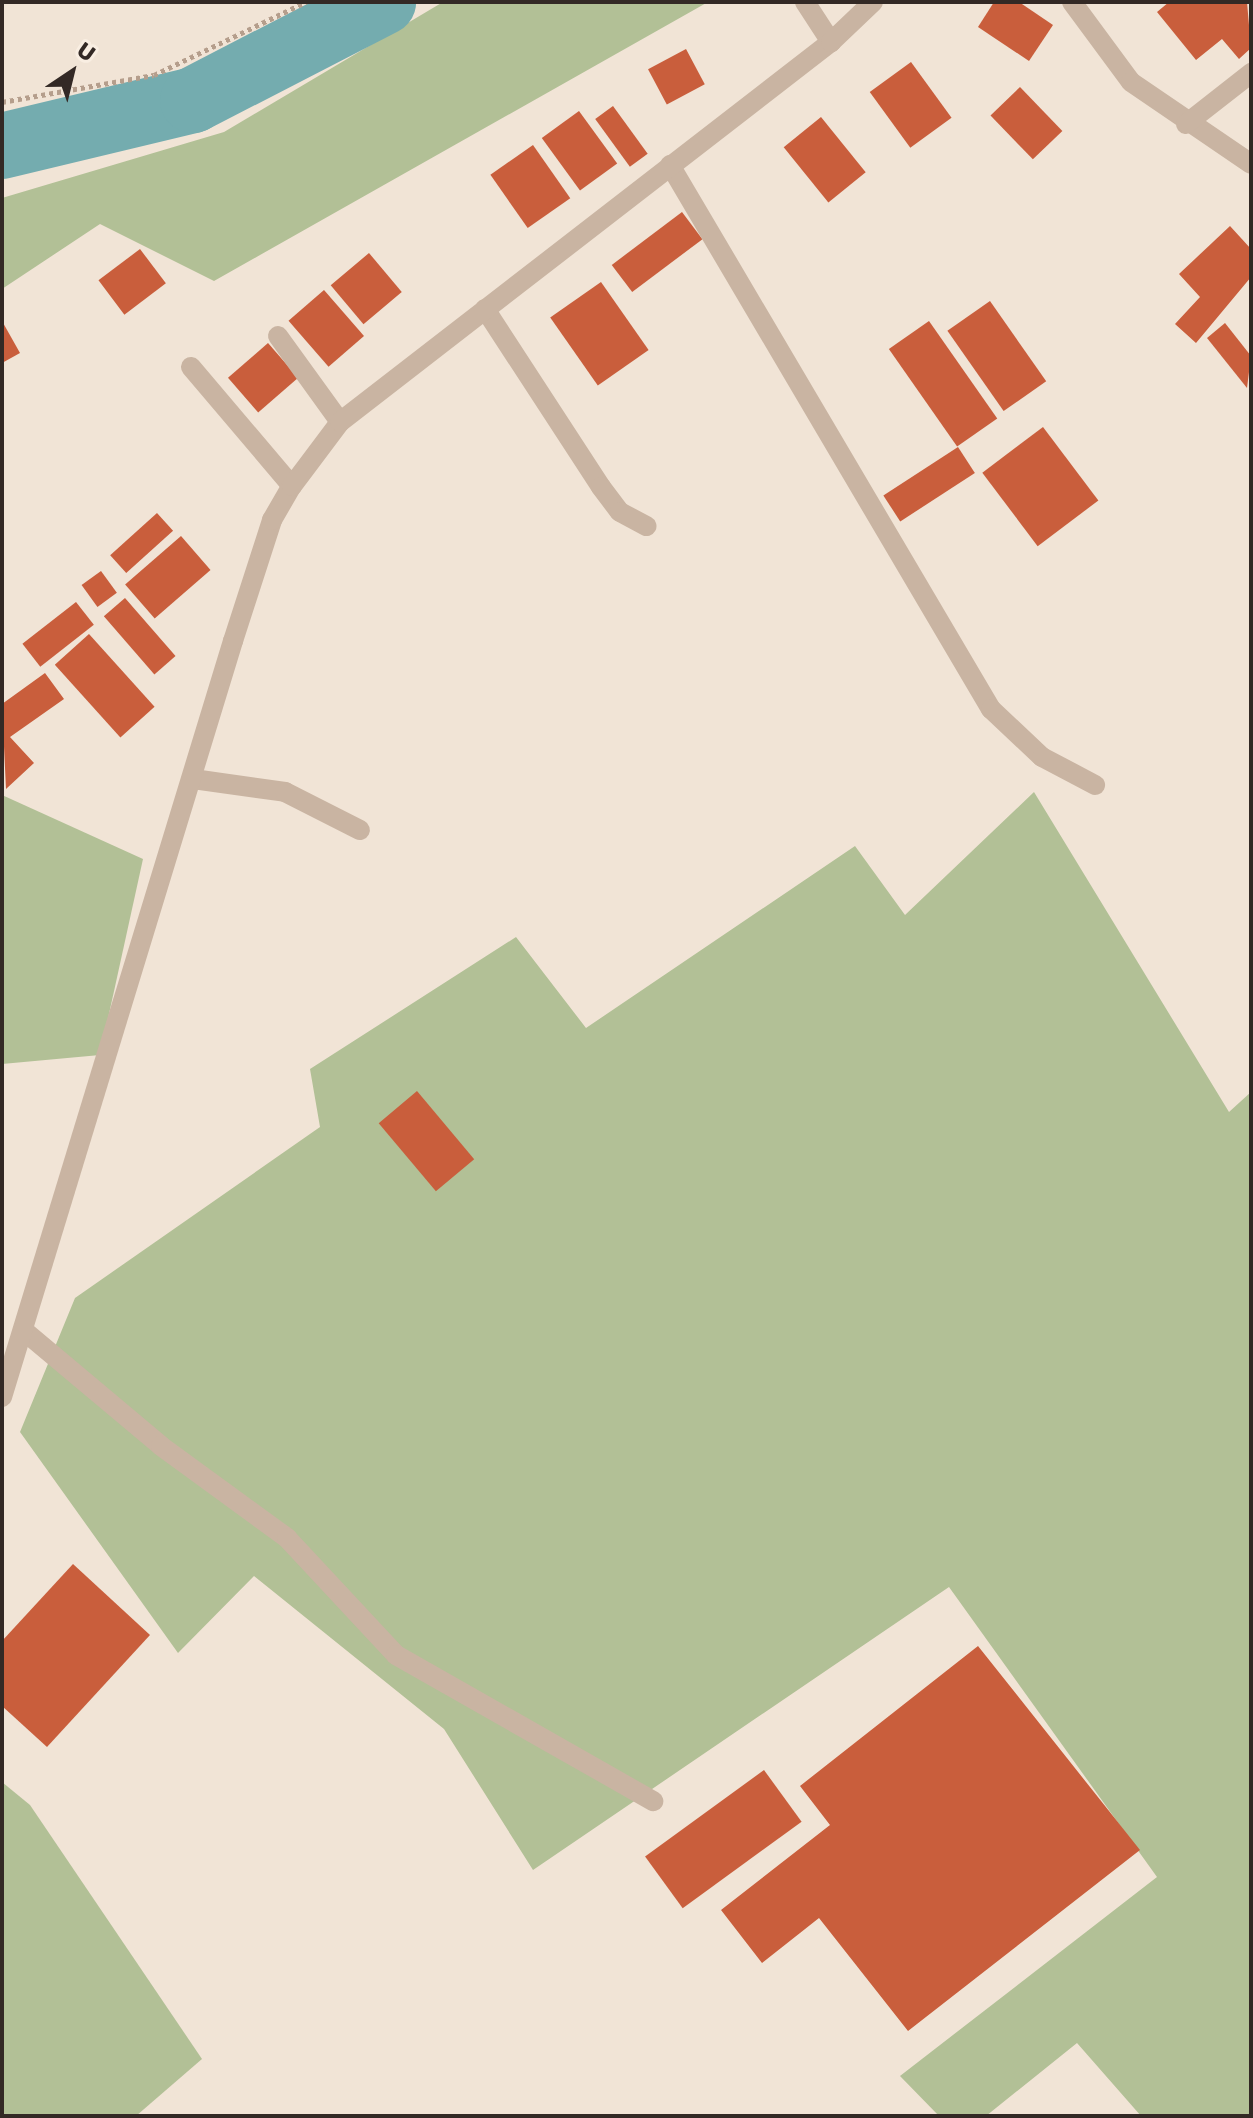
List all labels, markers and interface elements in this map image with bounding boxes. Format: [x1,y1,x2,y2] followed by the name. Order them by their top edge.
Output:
[32,32,112,112] north arrow
[72,36,100,68] text: U

